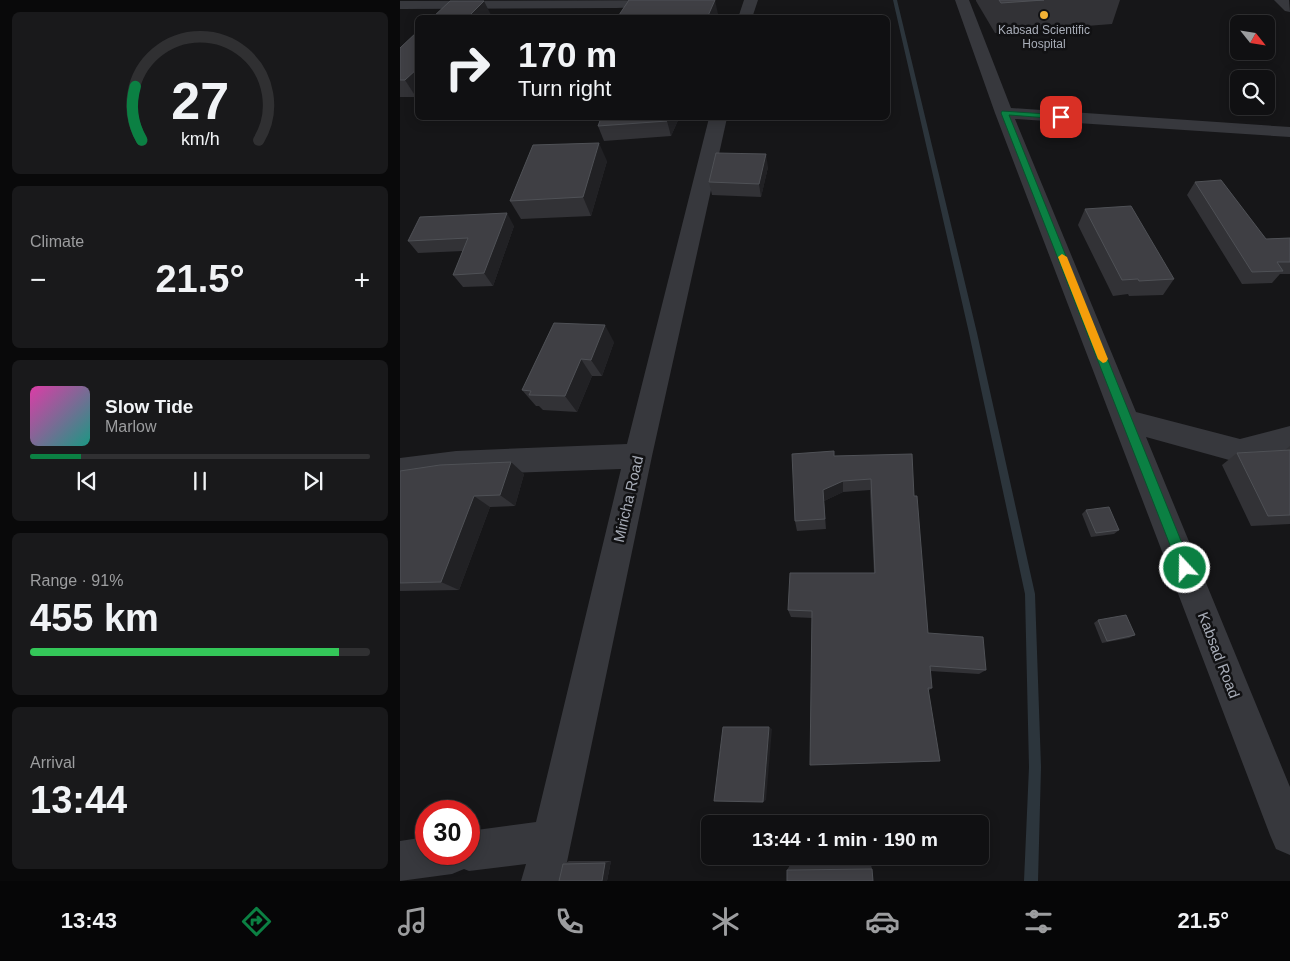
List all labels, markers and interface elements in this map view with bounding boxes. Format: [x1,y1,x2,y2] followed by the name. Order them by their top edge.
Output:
[1038,9,1050,21] marker: Kabsad Scientific Hospital
[1230,15,1275,60] north arrow
[1230,15,1275,115] map controls
[998,23,1090,51] place label: Kabsad Scientific Hospital
[435,35,500,100] icon: right
[518,35,617,74] text: 170 m
[1230,70,1275,115] button: search
[171,72,229,130] text: 27
[518,76,611,101] text: Turn right
[1040,96,1082,138] pin
[1047,103,1075,131] icon: arrive
[181,129,219,149] text: km/h
[30,233,84,250] text: Climate
[155,258,245,300] text: 21.5°
[30,264,46,295] text: −
[354,264,370,295] text: +
[105,396,193,417] text: Slow Tide
[105,418,157,435] text: Marlow
[610,454,646,544] street label: Miricha Road
[73,467,101,495] icon: previous
[186,467,214,495] icon: pause
[299,467,327,495] icon: next
[1158,541,1210,593] position arrow
[30,572,123,589] text: Range · 91%
[30,597,159,639] text: 455 km
[1195,610,1243,700] street label: Kabsad Road
[30,754,75,771] text: Arrival
[30,779,127,821] text: 13:44
[415,800,480,865] speed limit sign: 30
[752,829,938,850] text: 13:44 · 1 min · 190 m
[239,904,274,939] icon: directions
[395,904,430,939] icon: music
[552,904,587,939] icon: phone
[708,904,743,939] icon: climate
[865,904,900,939] icon: car
[1021,904,1056,939] icon: filters
[61,908,117,933] text: 13:43
[1178,908,1229,933] text: 21.5°

